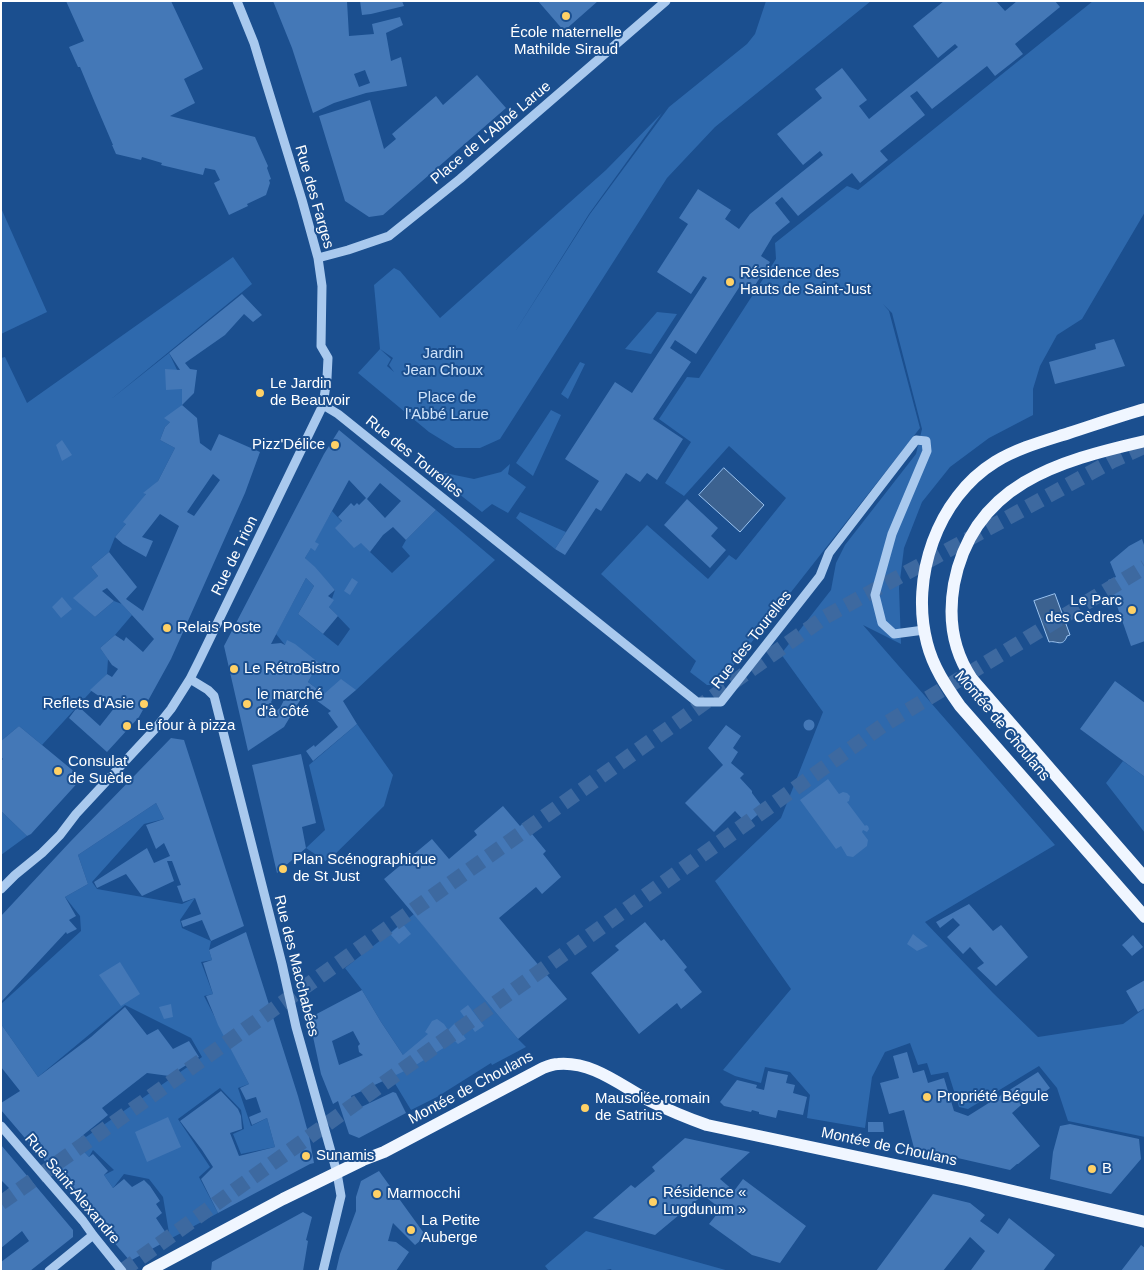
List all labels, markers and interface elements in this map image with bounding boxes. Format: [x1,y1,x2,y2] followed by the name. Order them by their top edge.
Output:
[560,10,572,22] marker: École maternelle Mathilde Siraud
[510,24,622,59] place label: École maternelle Mathilde Siraud
[427,77,555,189] street label: Place de L'Abbé Larue
[291,143,337,251] street label: Rue des Farges
[740,264,871,299] place label: Résidence des Hauts de Saint-Just
[724,276,736,288] marker: Résidence des Hauts de Saint-Just
[403,345,483,380] park label: Jardin Jean Choux
[270,375,350,410] place label: Le Jardin de Beauvoir
[254,387,266,399] marker: Le Jardin de Beauvoir
[405,389,489,424] park label: Place de l'Abbé Larue
[362,412,466,502] street label: Rue des Tourelles
[252,436,325,454] place label: Pizz'Délice
[329,439,341,451] marker: Pizz'Délice
[208,513,262,599] street label: Rue de Trion
[708,587,796,693] street label: Rue des Tourelles
[1045,592,1122,627] place label: Le Parc des Cèdres
[1126,604,1138,616] marker: Le Parc des Cèdres
[177,619,261,637] place label: Relais Poste
[161,622,173,634] marker: Relais Poste
[244,660,340,678] place label: Le RétroBistro
[228,663,240,675] marker: Le RétroBistro
[951,667,1053,785] street label: Montée de Choulans
[257,686,323,721] place label: le marché d'à côté
[43,695,134,713] place label: Reflets d'Asie
[138,698,150,710] marker: Reflets d'Asie
[241,698,253,710] marker: le marché d'à côté
[137,717,235,735] place label: Le four à pizza
[121,720,133,732] marker: Le four à pizza
[68,753,132,788] place label: Consulat de Suède
[52,765,64,777] marker: Consulat de Suède
[293,851,436,886] place label: Plan Scénographique de St Just
[277,863,289,875] marker: Plan Scénographique de St Just
[270,893,322,1039] street label: Rue des Macchabées
[406,1048,536,1128] street label: Montée de Choulans
[937,1088,1049,1106] place label: Propriété Bégule
[595,1090,710,1125] place label: Mausolée romain de Satrius
[921,1091,933,1103] marker: Propriété Bégule
[579,1102,591,1114] marker: Mausolée romain de Satrius
[819,1124,959,1170] street label: Montée de Choulans
[21,1130,123,1248] street label: Rue Saint-Alexandre
[316,1147,374,1165] place label: Sunamis
[300,1150,312,1162] marker: Sunamis
[1102,1160,1112,1178] place label: B
[1086,1163,1098,1175] marker: B
[663,1184,746,1219] place label: Résidence « Lugdunum »
[387,1185,460,1203] place label: Marmocchi
[371,1188,383,1200] marker: Marmocchi
[647,1196,659,1208] marker: Résidence « Lugdunum »
[421,1212,480,1247] place label: La Petite Auberge
[405,1224,417,1236] marker: La Petite Auberge

